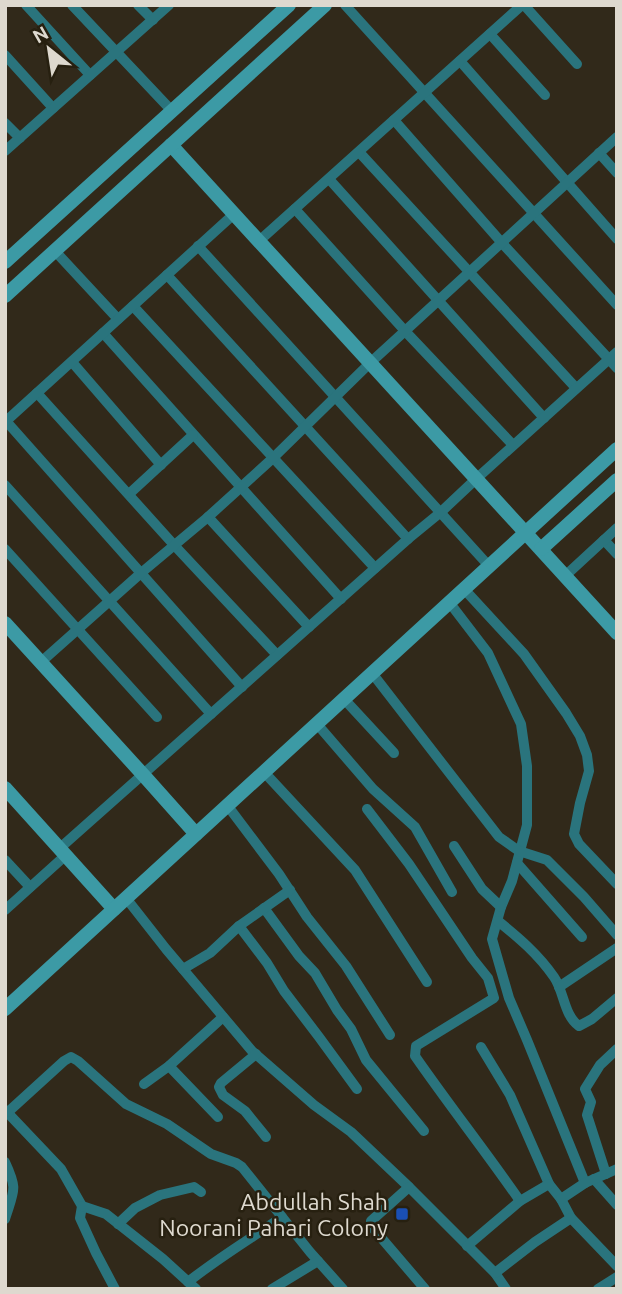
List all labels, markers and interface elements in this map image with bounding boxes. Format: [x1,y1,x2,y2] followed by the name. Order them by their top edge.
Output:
[14,14,84,84] north arrow
[29,21,52,47] text: N
[159,1189,388,1240] place label: Abdullah Shah Noorani Pahari Colony
[394,1206,410,1222] marker: Abdullah Shah Noorani Pahari Colony

